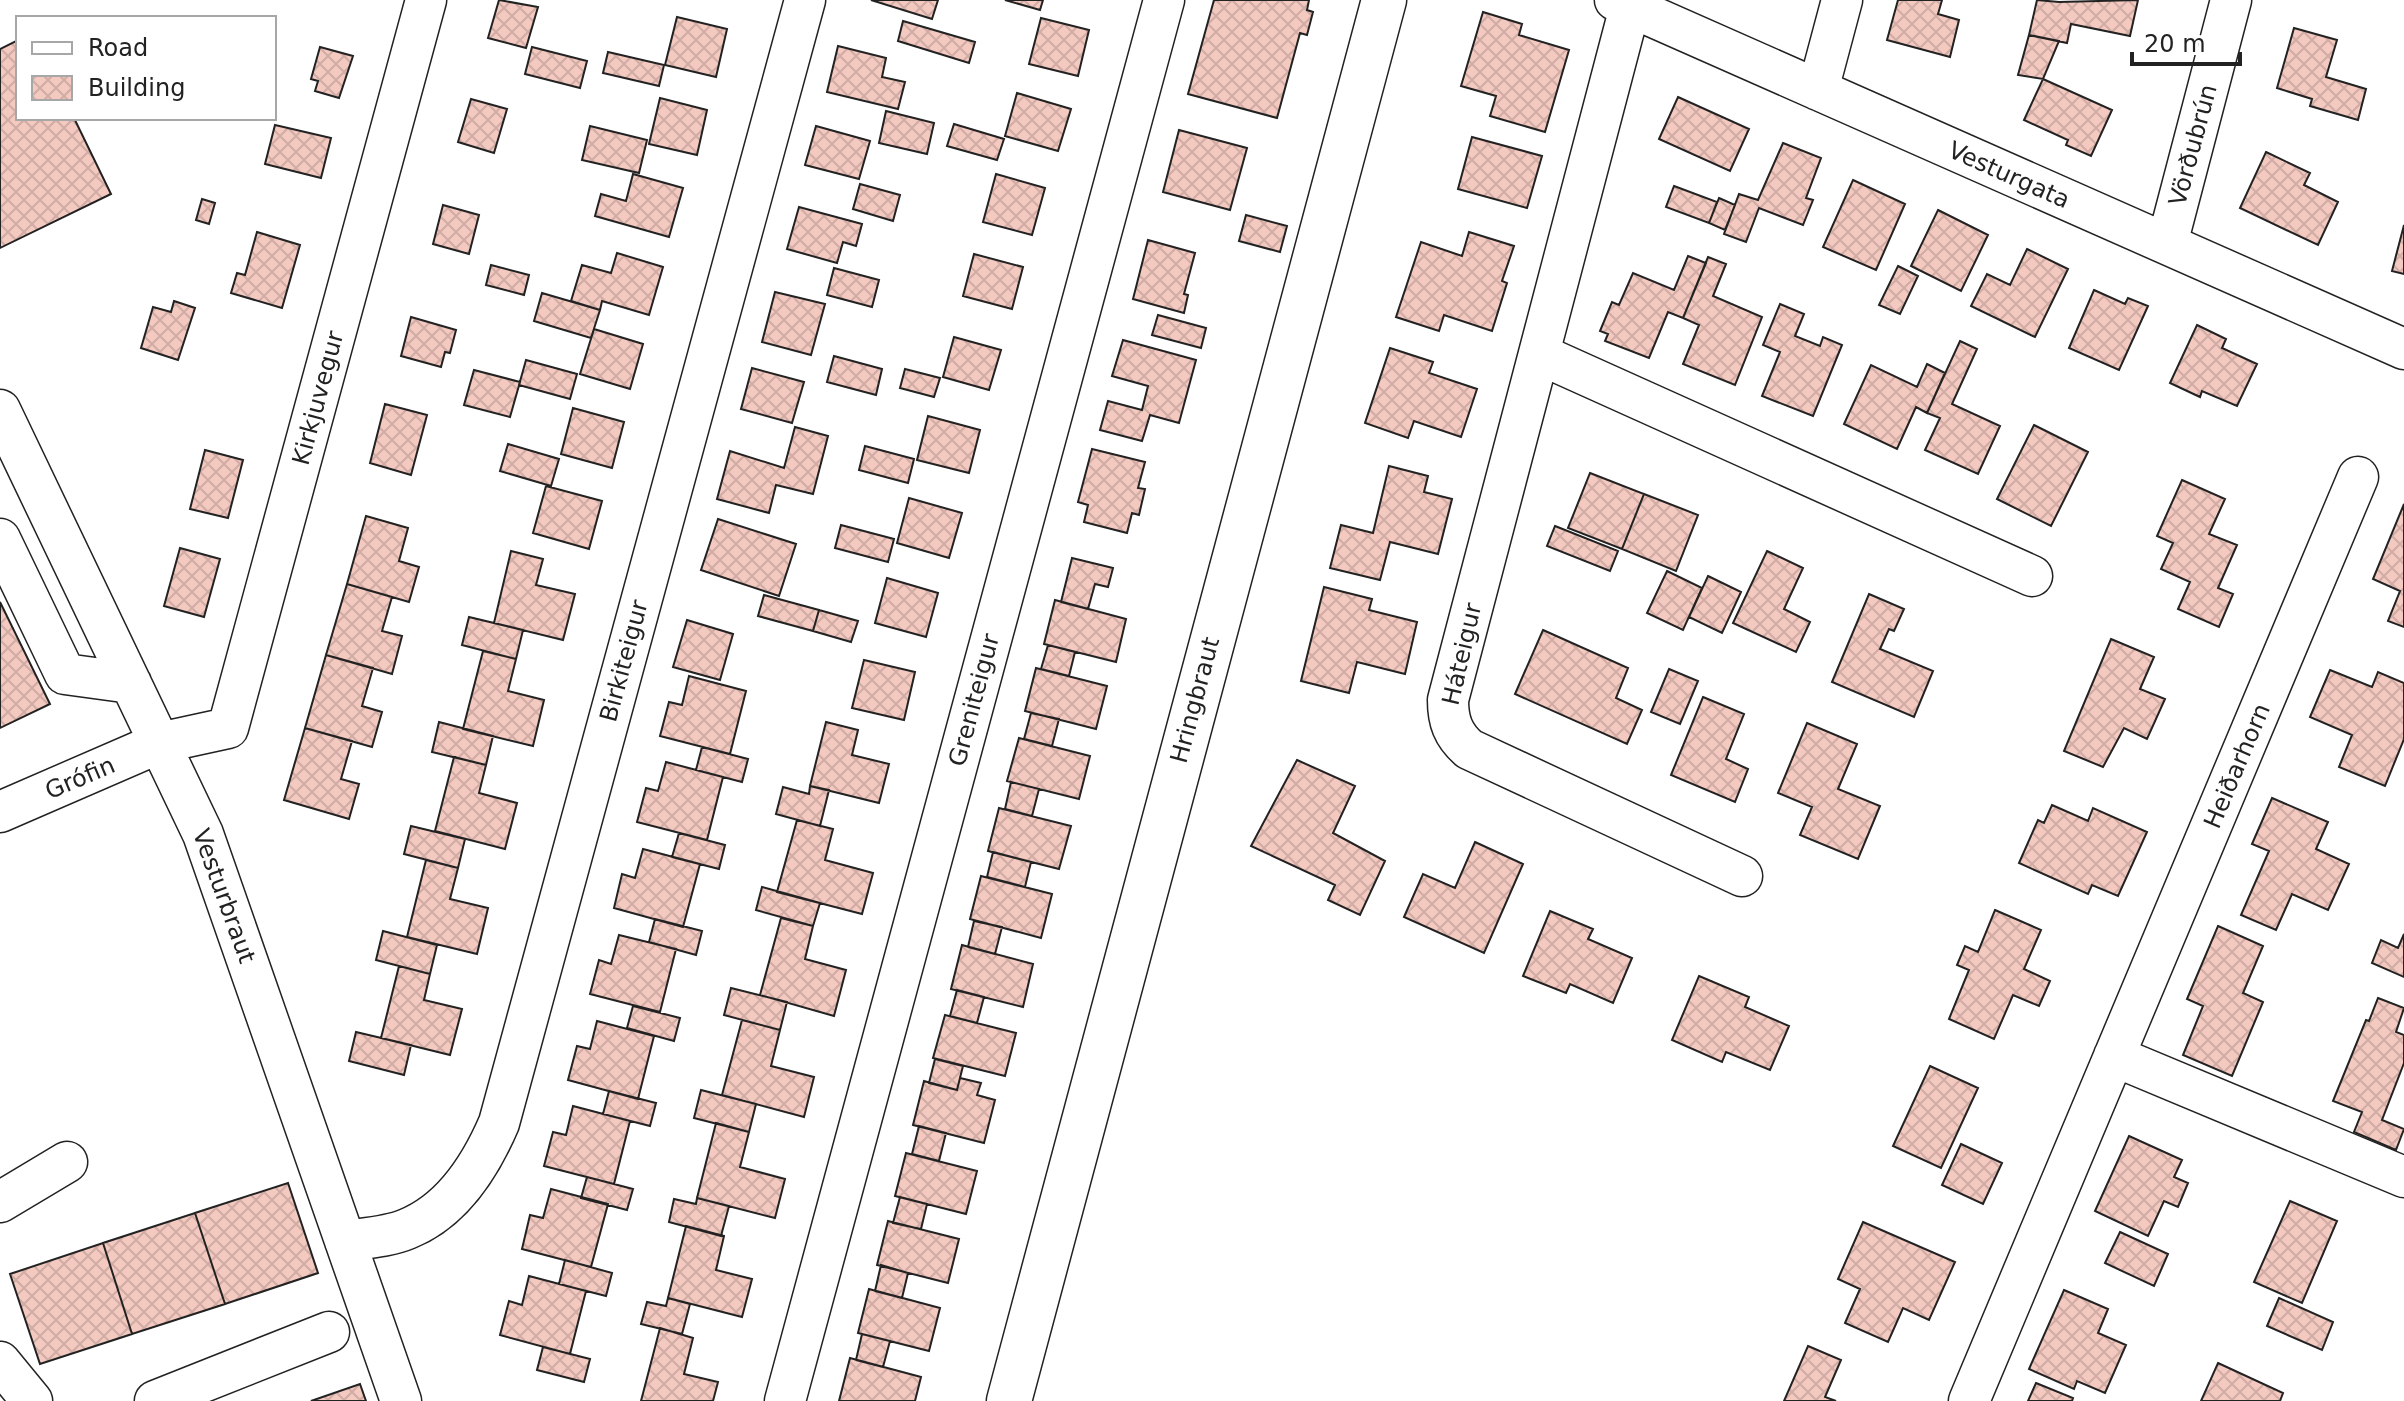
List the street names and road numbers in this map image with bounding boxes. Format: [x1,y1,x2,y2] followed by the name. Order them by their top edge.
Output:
[2163,81,2223,209] street label: Vörðubrún
[1944,136,2074,214] street label: Vesturgata
[287,328,349,468] street label: Kirkjuvegur
[594,597,654,725] street label: Birkiteigur
[1437,600,1487,708] street label: Háteigur
[943,631,1005,769] street label: Greniteigur
[1165,634,1225,766] street label: Hringbraut
[2198,699,2276,833] street label: Heiðarhorn
[41,751,119,805] street label: Grófin
[187,825,261,967] street label: Vesturbraut

